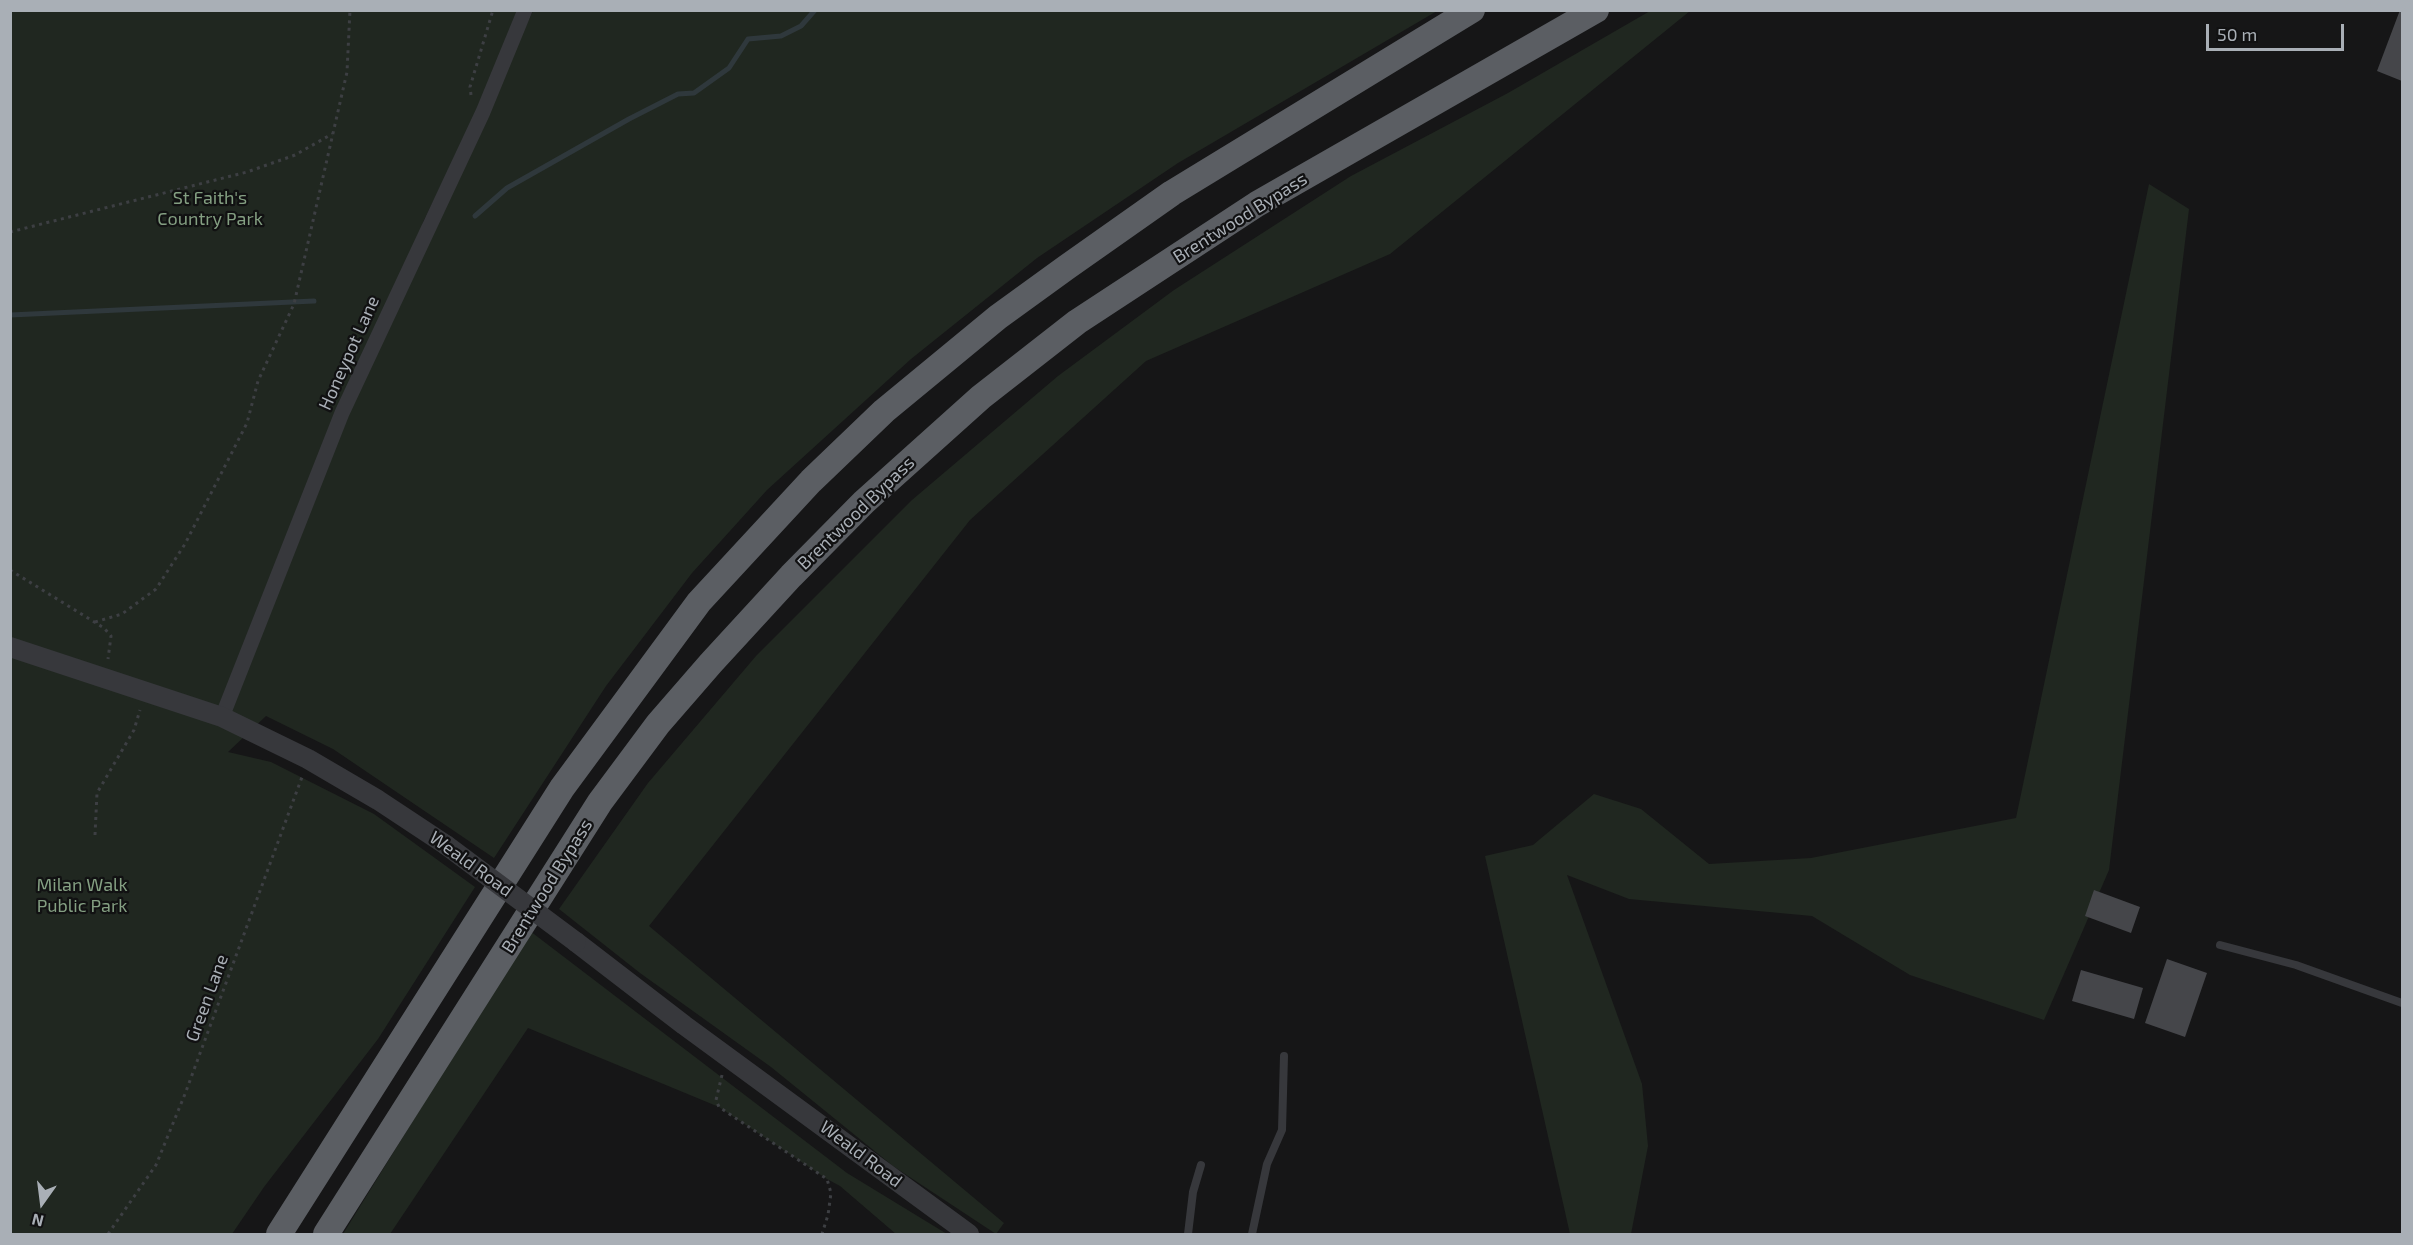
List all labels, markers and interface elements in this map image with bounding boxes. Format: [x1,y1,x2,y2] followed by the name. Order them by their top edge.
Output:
[2209,12,2347,50] scale bar
[2217,23,2257,45] text: 50 m
[1169,168,1311,268] street label: Brentwood Bypass
[157,187,263,230] park label: St Faith's Country Park
[314,293,384,413] street label: Honeypot Lane
[793,452,919,574] street label: Brentwood Bypass
[497,815,597,957] street label: Brentwood Bypass
[425,827,517,901] street label: Weald Road
[36,874,128,916] park label: Milan Walk Public Park
[181,951,233,1045] street label: Green Lane
[816,1116,906,1192] street label: Weald Road
[12,1173,72,1233] north arrow
[30,1210,45,1232] text: N

